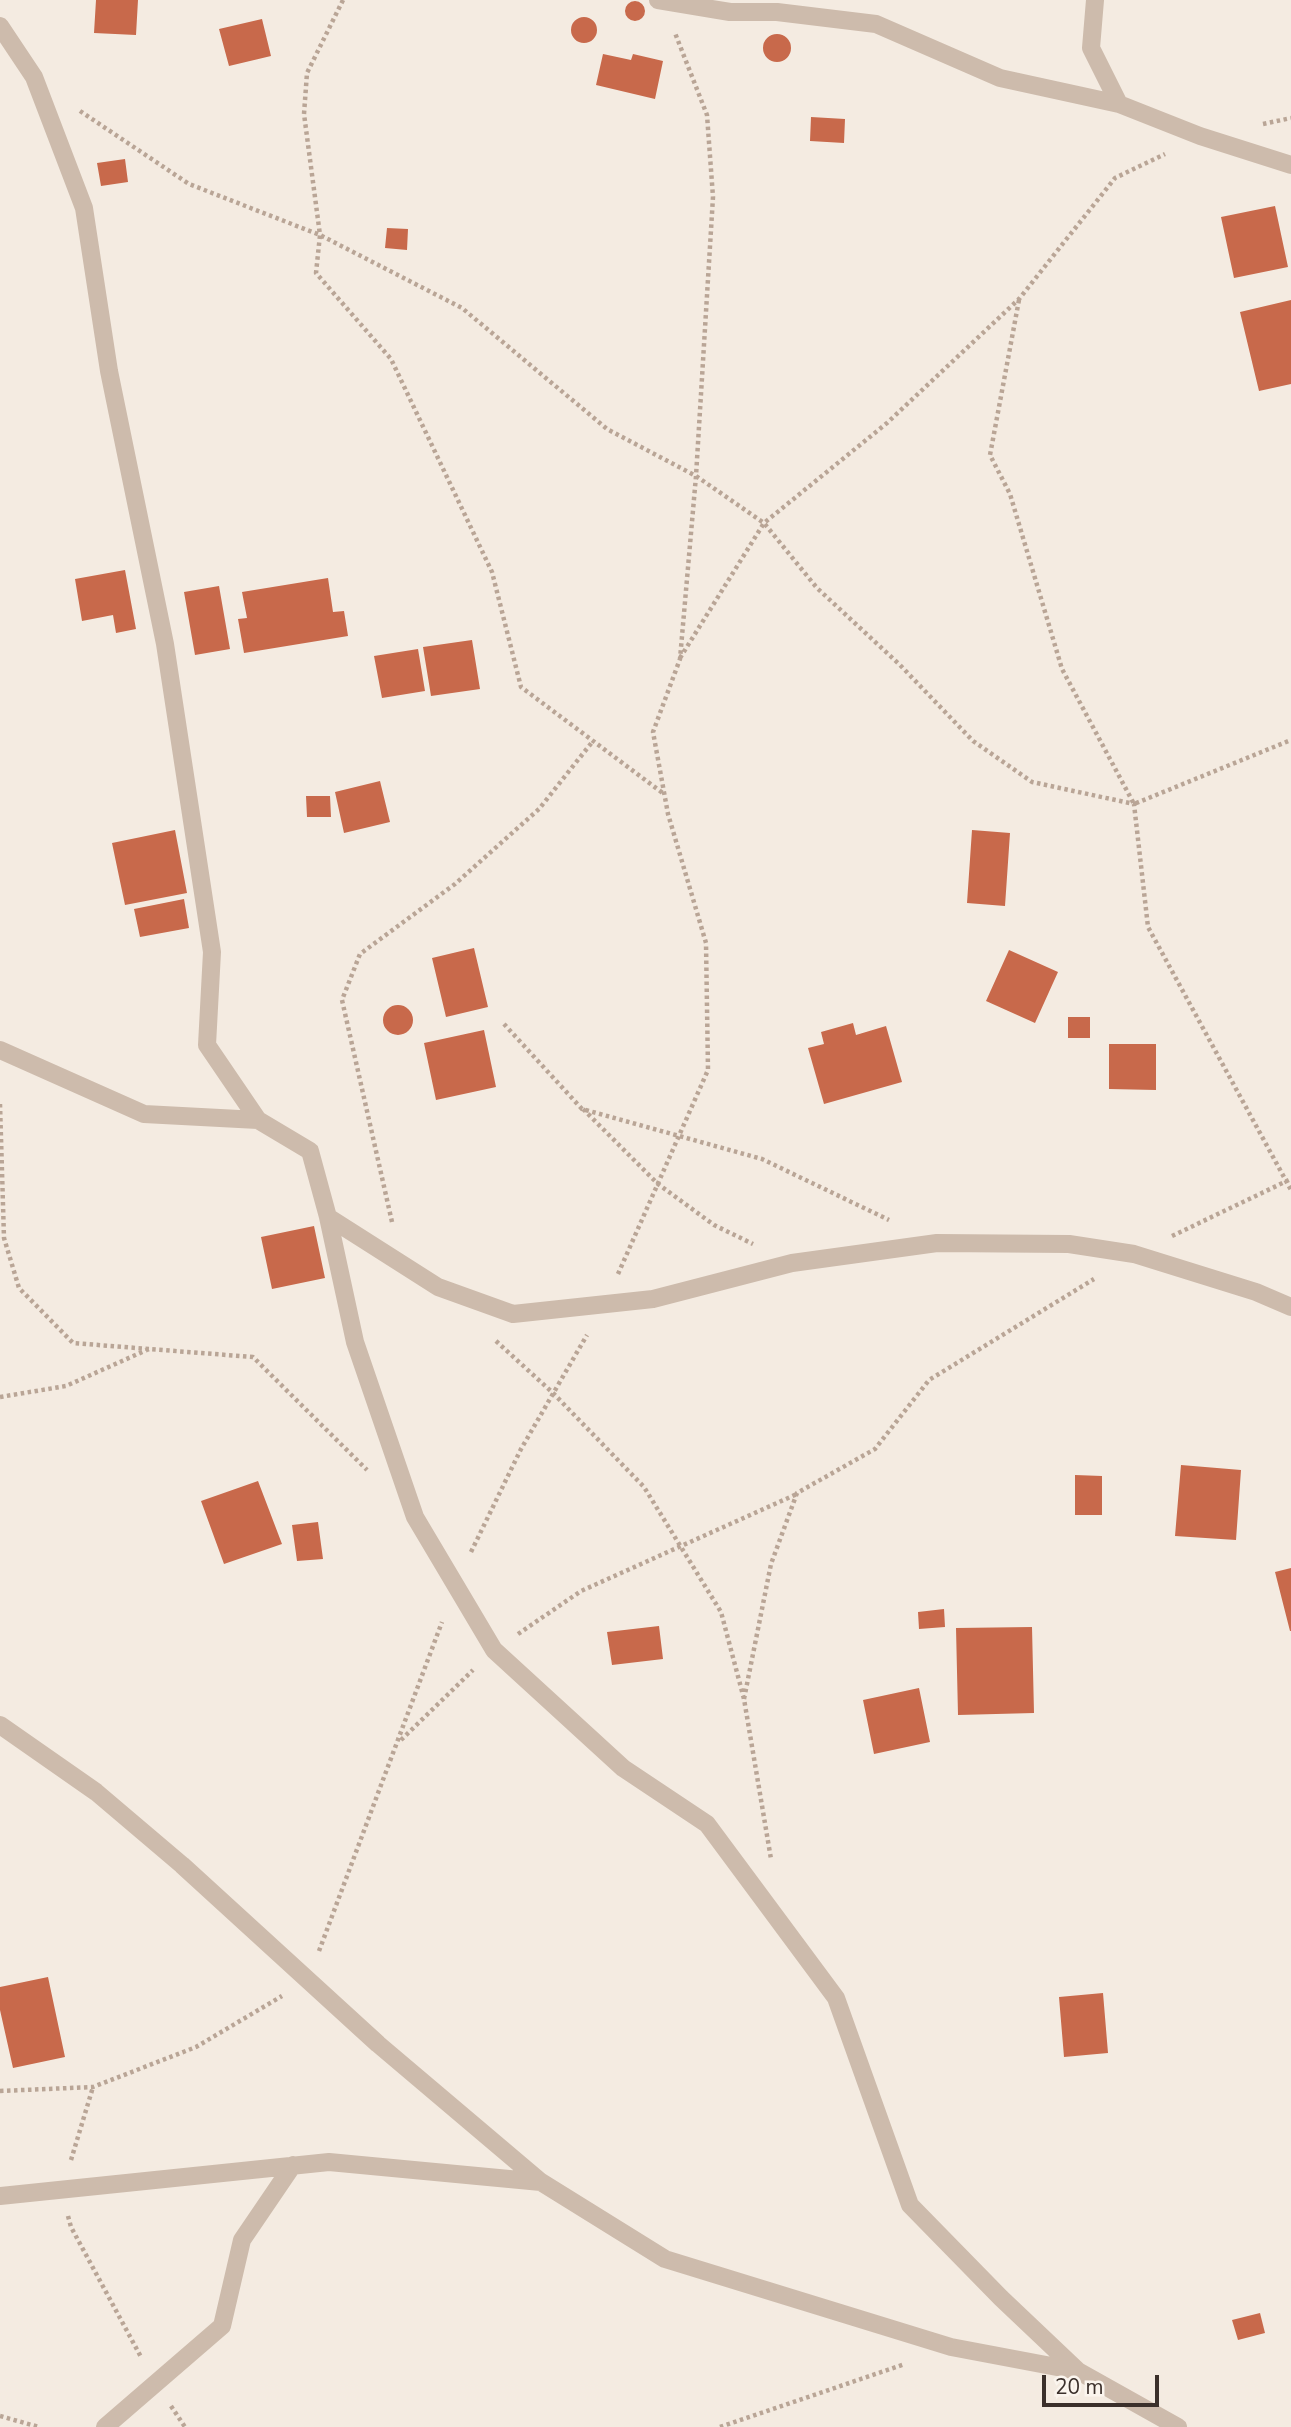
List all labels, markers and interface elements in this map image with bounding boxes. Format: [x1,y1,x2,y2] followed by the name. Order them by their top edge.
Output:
[1046,2360,1163,2404] scale bar
[1055,2373,1104,2401] text: 20 m

